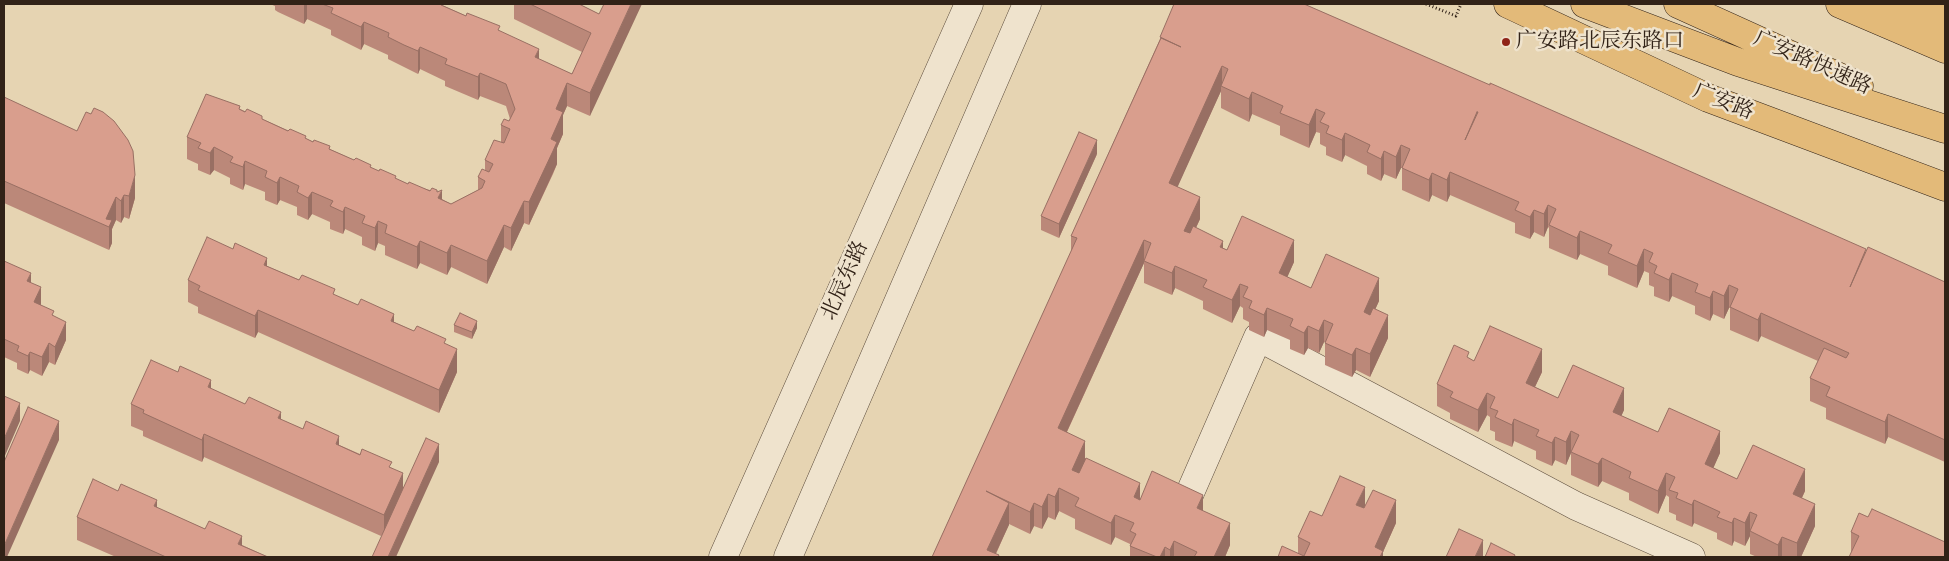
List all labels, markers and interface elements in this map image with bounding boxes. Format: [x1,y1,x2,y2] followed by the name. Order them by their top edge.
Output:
[1749,27,1875,101] street label: 广安路快速路
[1516,29,1684,55] place label: 广安路北辰东路口
[1500,36,1512,48] marker: 广安路北辰东路口
[1689,80,1757,126] street label: 广安路
[817,238,875,324] street label: 北辰东路

